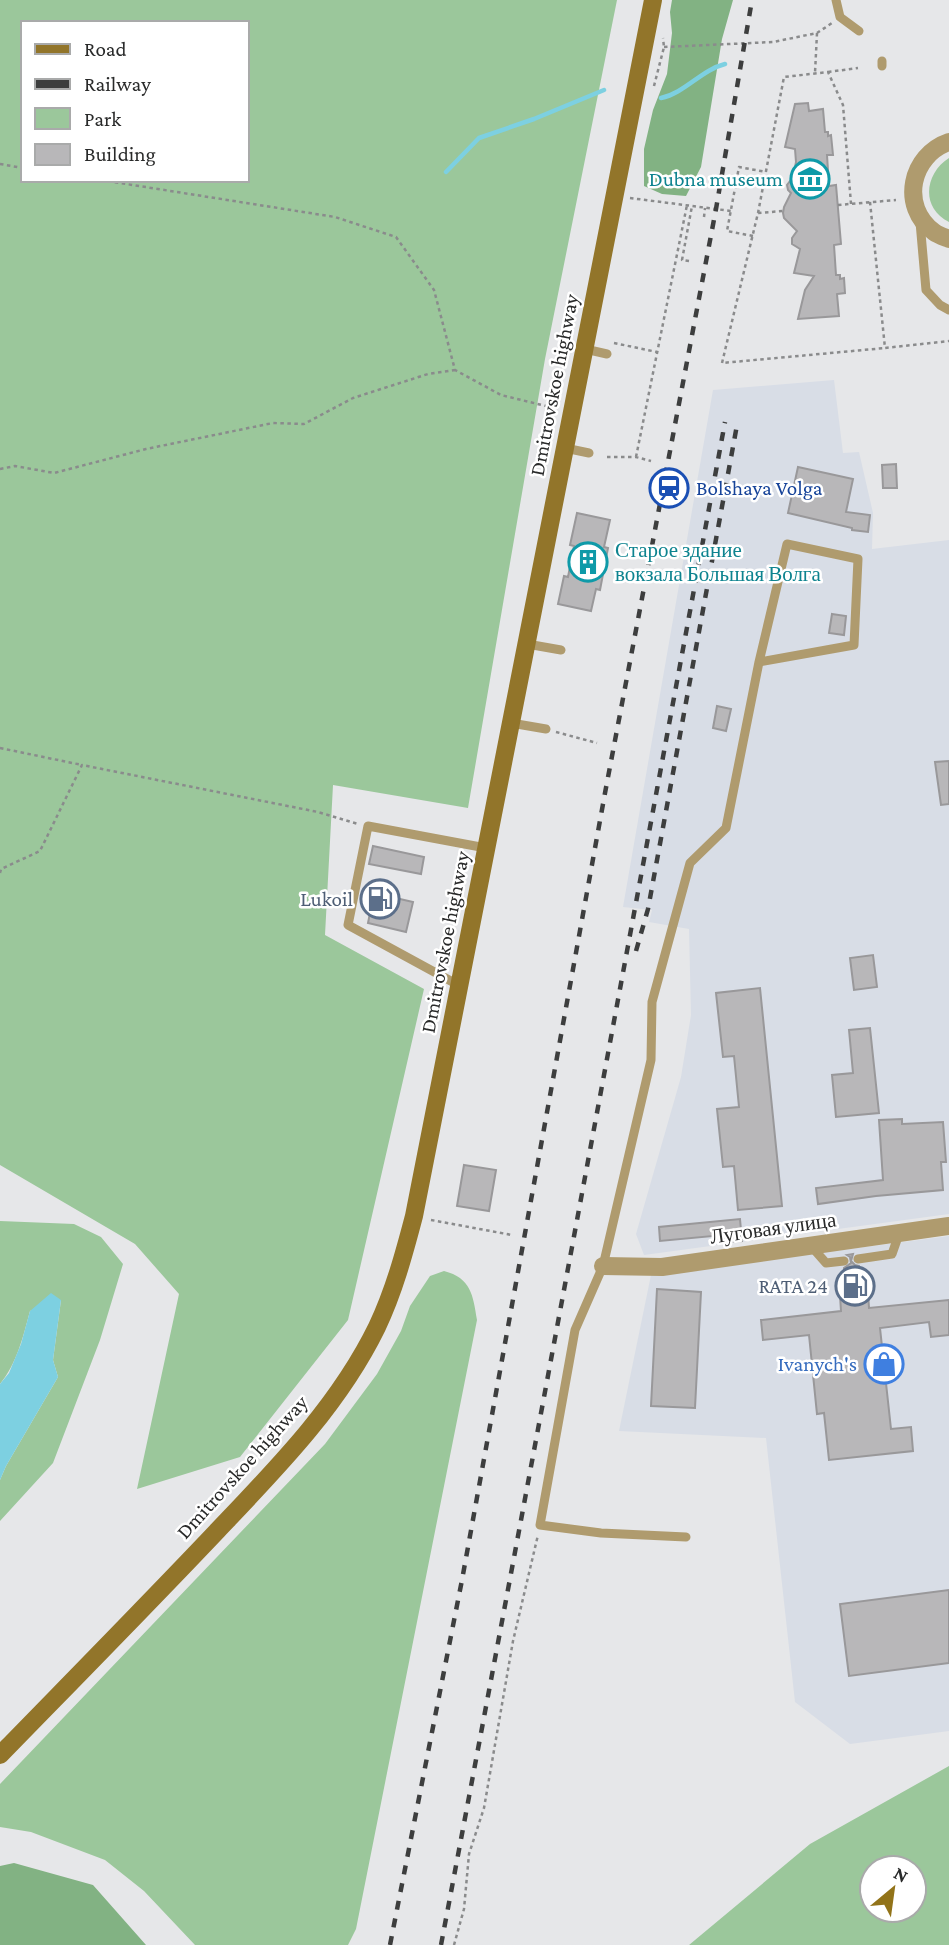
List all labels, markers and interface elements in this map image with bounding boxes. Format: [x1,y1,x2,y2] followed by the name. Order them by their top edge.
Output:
[21,21,248,182] legend
[84,37,127,61] text: Road
[84,72,151,96] text: Railway
[84,107,121,131] text: Park
[84,142,156,166] text: Building
[789,158,831,200] museum icon: Dubna museum
[649,167,783,191] place label: Dubna museum
[525,292,583,478] street label: Dmitrovskoe highway
[648,467,690,509] station icon: Bolshaya Volga
[696,476,823,500] place label: Bolshaya Volga
[615,538,821,586] place label: Старое здание вокзала Большая Волга
[567,541,609,583] building icon: Старое здание вокзала Большая Волга
[416,849,474,1035] street label: Dmitrovskoe highway
[359,878,401,920] fuel station icon: Lukoil
[300,887,353,911] place label: Lukoil
[708,1207,838,1249] street label: Луговая улица
[834,1265,876,1307] fuel station icon: RATA 24
[758,1274,828,1298] place label: RATA 24
[863,1343,905,1385] shop icon: Ivanych's
[778,1352,857,1376] place label: Ivanych's
[171,1390,313,1544] street label: Dmitrovskoe highway
[858,1854,928,1924] north arrow
[890,1862,912,1887] text: N

